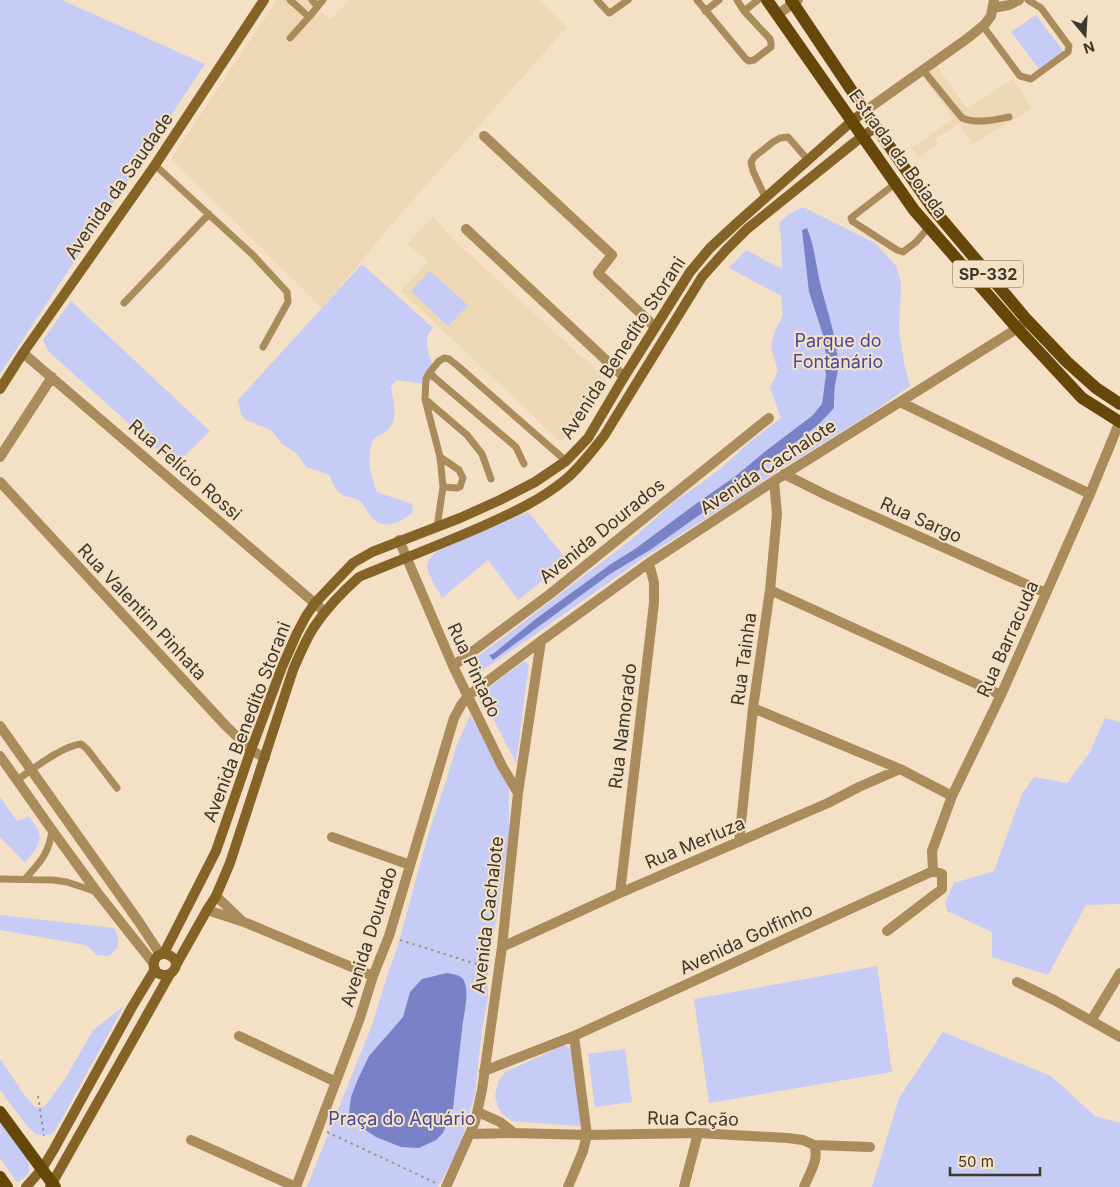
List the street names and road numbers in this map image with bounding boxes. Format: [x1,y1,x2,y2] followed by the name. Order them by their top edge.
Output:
[845,85,952,222] street label: Estrada da Boiada
[60,109,177,263] street label: Avenida da Saudade
[556,253,689,443] street label: Avenida Benedito Storani
[953,260,1023,288] road number: SP-332
[125,415,246,524] street label: Rua Felício Rossi
[696,415,840,518] street label: Avenida Cachalote
[535,474,669,588] street label: Avenida Dourados
[877,492,965,547] street label: Rua Sargo
[74,539,211,684] street label: Rua Valentim Pinhata
[972,577,1043,700] street label: Rua Barracuda
[727,611,760,707] street label: Rua Tainha
[199,619,294,825] street label: Avenida Benedito Storani
[443,619,505,720] street label: Rua Pintado
[604,662,641,790] street label: Rua Namorado
[642,812,748,873] street label: Rua Merluza
[467,835,508,995] street label: Avenida Cachalote
[336,864,401,1009] street label: Avenida Dourado
[676,899,816,979] street label: Avenida Golfinho
[647,1107,739,1130] street label: Rua Cação

